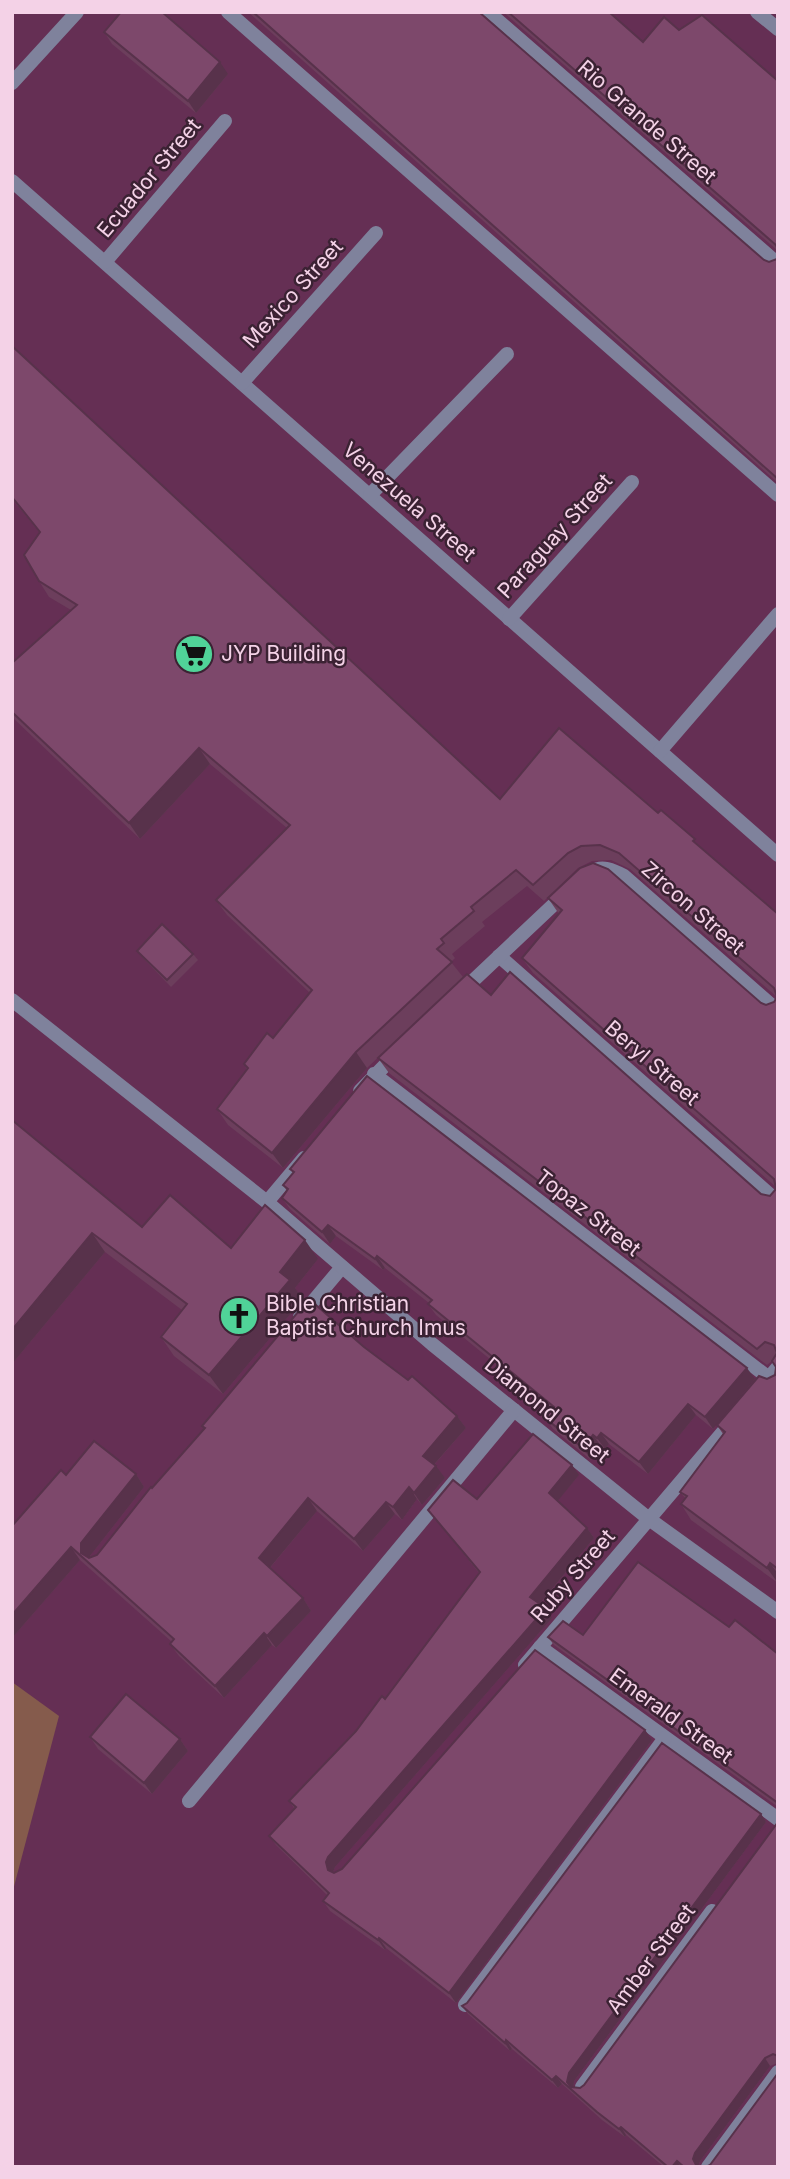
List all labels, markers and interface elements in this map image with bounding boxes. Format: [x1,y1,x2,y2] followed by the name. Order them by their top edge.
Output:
[573,55,722,189] street label: Rio Grande Street
[92,113,206,242] street label: Ecuador Street
[237,234,348,353] street label: Mexico Street
[338,437,481,566] street label: Venezuela Street
[492,468,617,603] street label: Paraguay Street
[173,633,215,675] supermarket icon: JYP Building
[221,641,346,666] place label: JYP Building
[637,856,750,959] street label: Zircon Street
[600,1015,705,1110] street label: Beryl Street
[531,1164,646,1261] street label: Topaz Street
[266,1291,466,1340] place label: Bible Christian Baptist Church Imus
[218,1295,260,1337] church icon: Bible Christian Baptist Church Imus
[480,1352,615,1468] street label: Diamond Street
[525,1524,620,1627] street label: Ruby Street
[605,1663,738,1769] street label: Emerald Street
[601,1899,700,2019] street label: Amber Street

